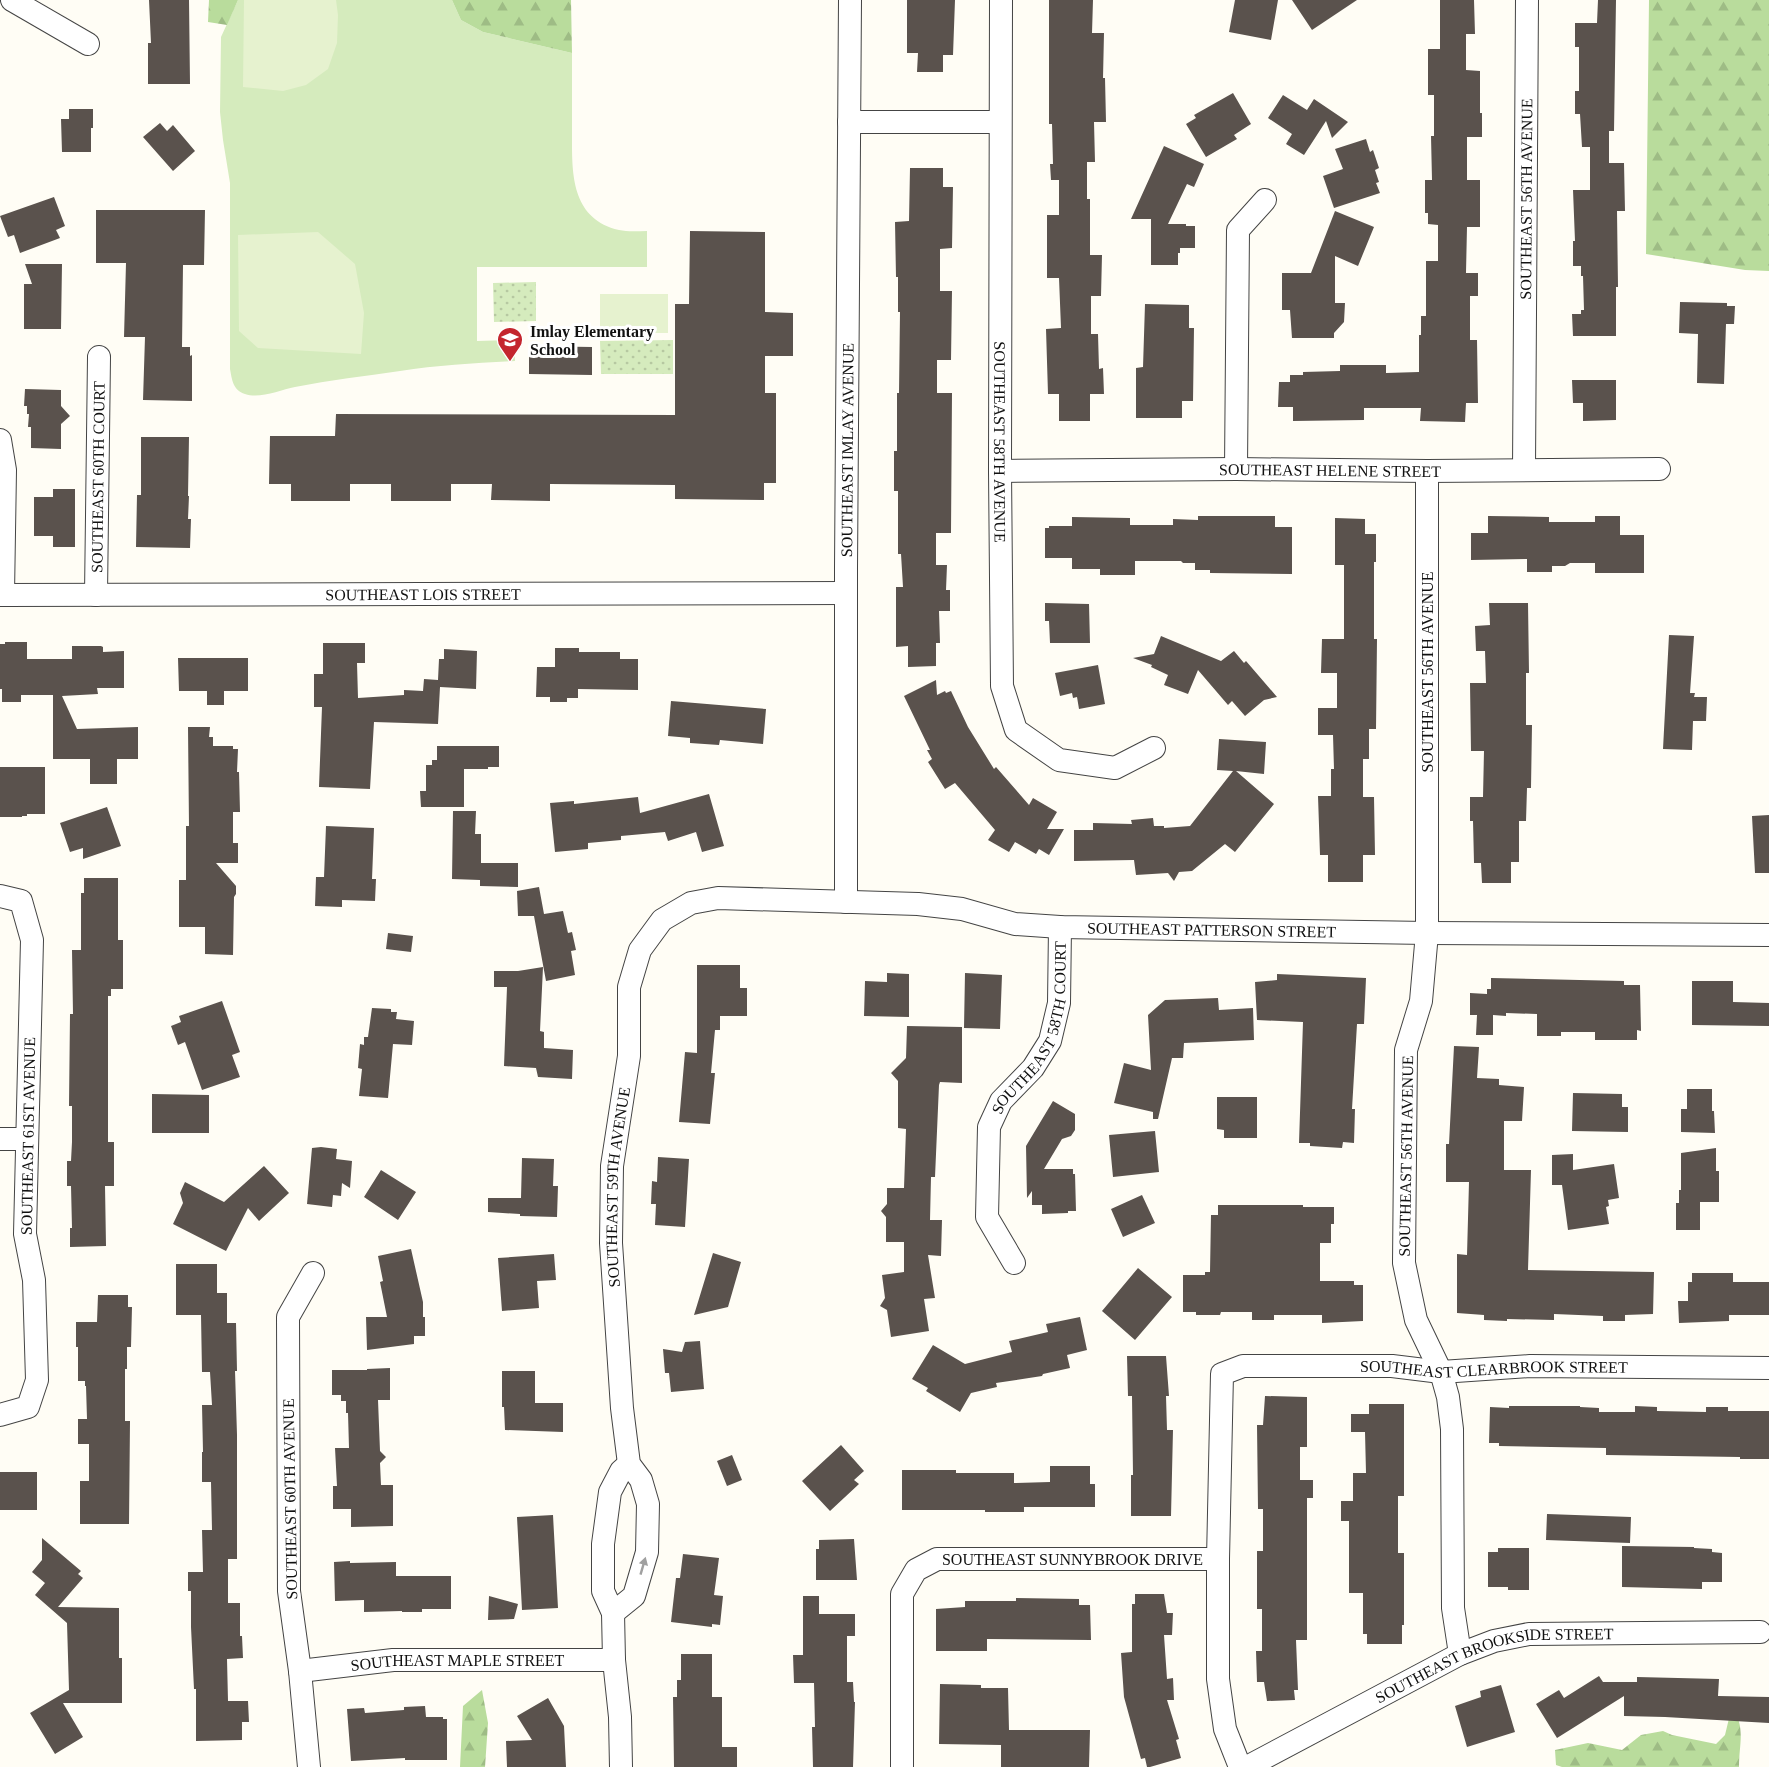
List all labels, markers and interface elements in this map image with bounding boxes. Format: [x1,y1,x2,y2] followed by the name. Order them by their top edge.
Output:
[1517,98,1535,300] street label: SOUTHEAST 56TH AVENUE
[530,323,654,358] place label: Imlay Elementary School
[495,325,525,363] school or university icon: Imlay Elementary School
[991,341,1009,543] street label: SOUTHEAST 58TH AVENUE
[838,343,856,557] street label: SOUTHEAST IMLAY AVENUE
[88,381,107,573] street label: SOUTHEAST 60TH COURT
[1219,460,1441,480] street label: SOUTHEAST HELENE STREET
[1419,571,1436,773] street label: SOUTHEAST 56TH AVENUE
[325,585,521,603] street label: SOUTHEAST LOIS STREET
[1087,919,1336,940] street label: SOUTHEAST PATTERSON STREET
[988,941,1068,1116] street label: SOUTHEAST 58TH COURT
[18,1037,38,1235] street label: SOUTHEAST 61ST AVENUE
[1396,1055,1416,1257] street label: SOUTHEAST 56TH AVENUE
[602,1086,633,1288] street label: SOUTHEAST 59TH AVENUE
[1360,1357,1628,1381] street label: SOUTHEAST CLEARBROOK STREET
[280,1398,300,1600] street label: SOUTHEAST 60TH AVENUE
[942,1551,1203,1568] street label: SOUTHEAST SUNNYBROOK DRIVE
[639,1557,648,1575] one-way arrow
[1372,1625,1614,1706] street label: SOUTHEAST BROOKSIDE STREET
[350,1652,565,1673] street label: SOUTHEAST MAPLE STREET

